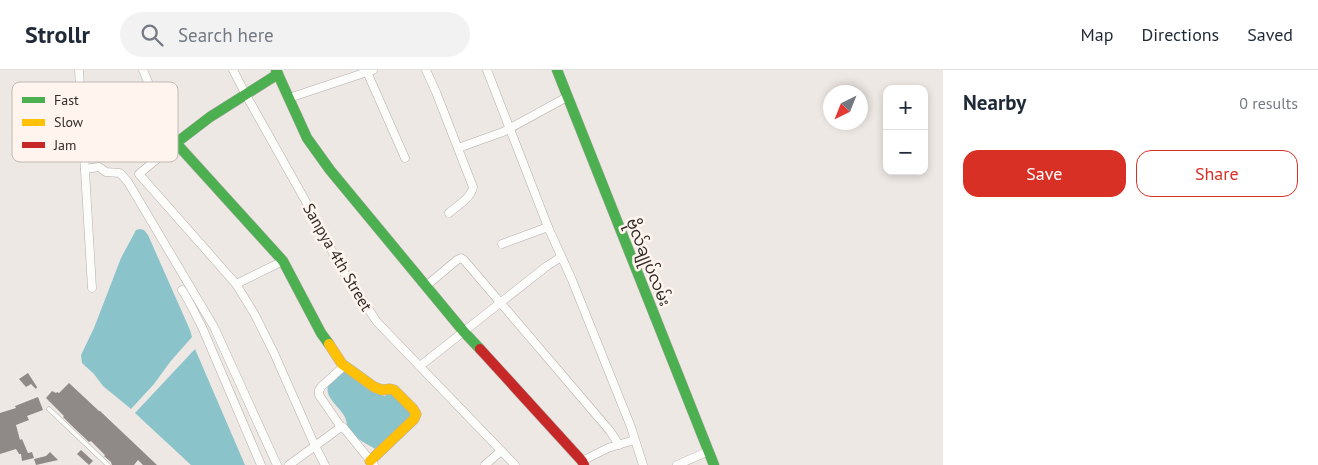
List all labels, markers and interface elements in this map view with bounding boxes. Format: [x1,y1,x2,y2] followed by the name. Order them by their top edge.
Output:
[120,12,470,57] search box
[25,19,90,50] text: Strollr
[138,21,166,49] icon: search
[178,23,274,47] text: Search here
[1081,23,1113,46] text: Map
[1141,23,1219,46] text: Directions
[1247,23,1293,46] text: Saved
[12,82,178,162] legend
[823,85,868,130] north arrow
[883,85,928,175] map controls
[883,85,928,130] button: +
[963,89,1026,116] text: Nearby
[54,91,79,109] text: Fast
[1239,93,1298,113] text: 0 results
[54,113,84,131] text: Slow
[883,130,928,175] button: −
[53,136,76,154] text: Jam
[963,150,1126,197] button: Save
[1136,150,1298,197] button: Share
[299,199,377,315] street label: Sanpya 4th Street
[618,215,677,311] street label: ဗိုလ်ချုပ်လမ်း

